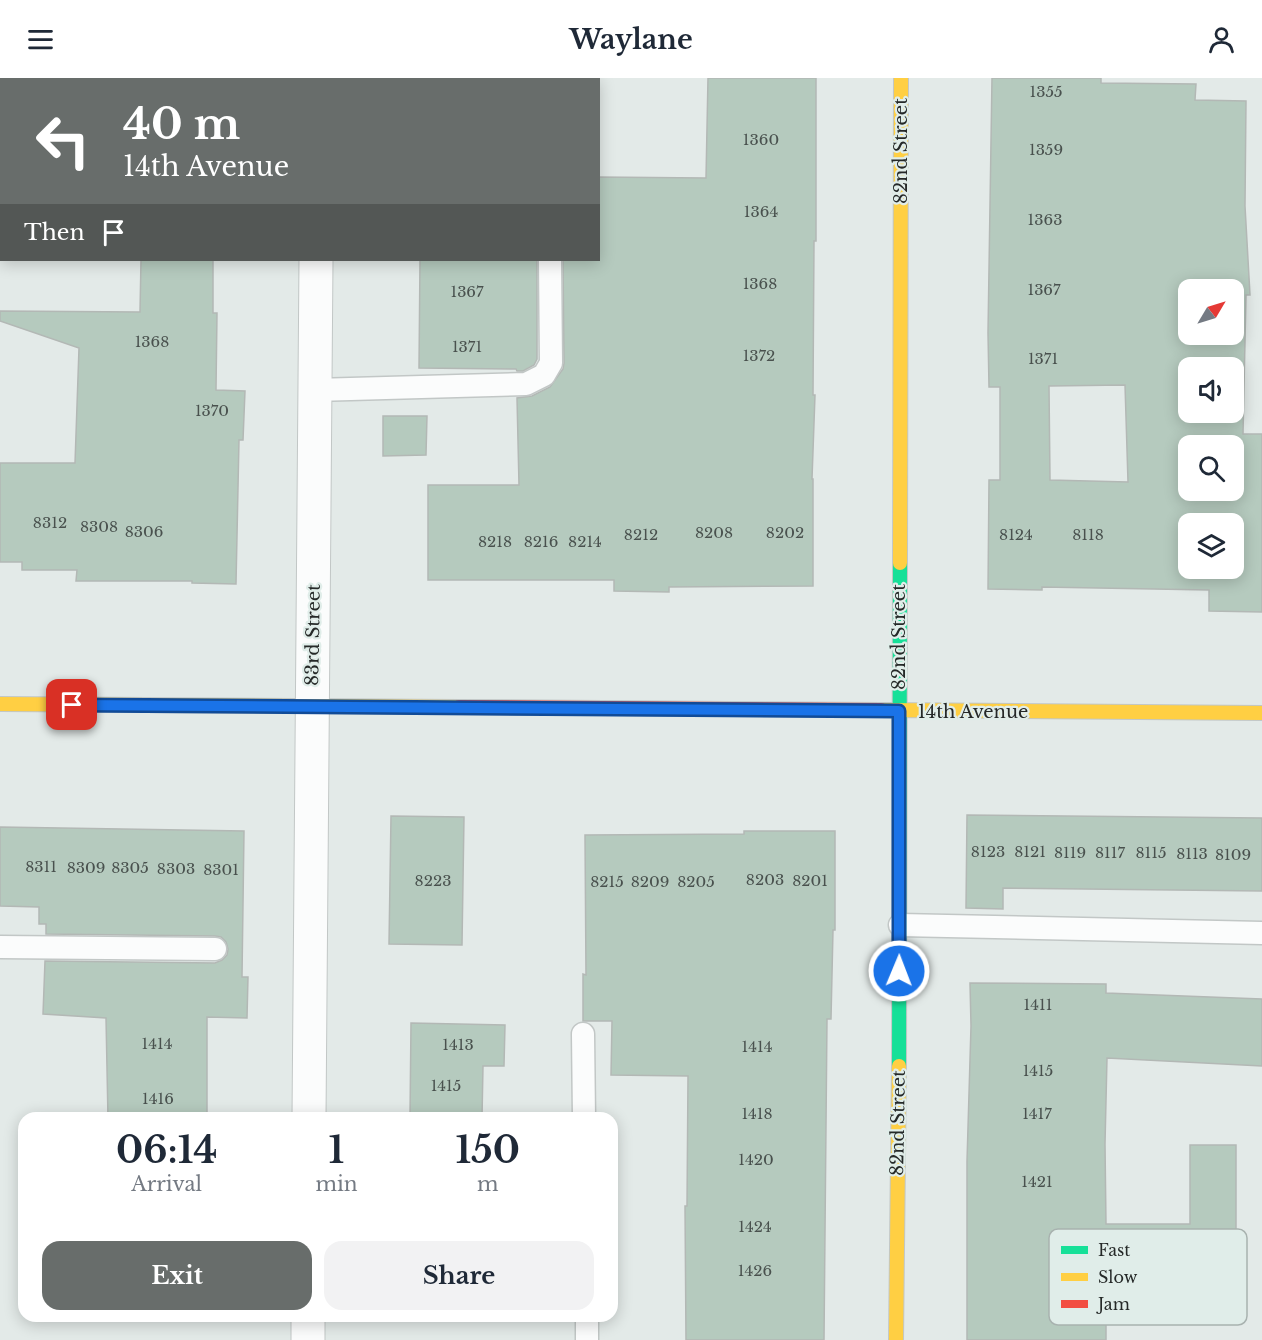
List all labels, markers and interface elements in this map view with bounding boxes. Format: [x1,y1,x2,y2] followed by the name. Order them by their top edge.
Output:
[24,23,57,56] icon: menu
[569,23,693,56] text: Waylane
[1205,23,1238,56] icon: person
[1030,82,1062,101] house number: 1355
[123,98,240,150] text: 40 m
[890,98,912,204] street label: 82nd Street
[24,102,102,180] icon: left
[743,130,779,149] house number: 1360
[1029,140,1063,159] house number: 1359
[123,150,289,183] text: 14th Avenue
[744,202,778,221] house number: 1364
[1028,210,1062,229] house number: 1363
[97,216,130,249] icon: arrive
[24,219,85,246] text: Then
[743,274,777,293] house number: 1368
[1178,279,1244,345] north arrow
[1178,279,1244,579] map controls
[1027,280,1061,299] house number: 1367
[450,282,484,301] house number: 1367
[135,332,169,351] house number: 1368
[452,337,482,356] house number: 1371
[743,346,775,365] house number: 1372
[1028,349,1058,368] house number: 1371
[1178,357,1244,423] button: sound
[195,401,229,420] house number: 1370
[1178,435,1244,501] button: search
[33,513,67,532] house number: 8312
[1178,513,1244,579] button: layers
[80,517,118,536] house number: 8308
[125,522,163,541] house number: 8306
[695,523,733,542] house number: 8208
[766,523,804,542] house number: 8202
[624,525,658,544] house number: 8212
[999,525,1033,544] house number: 8124
[1072,525,1104,544] house number: 8118
[478,532,512,551] house number: 8218
[524,532,558,551] house number: 8216
[568,532,602,551] house number: 8214
[301,584,325,686] street label: 83rd Street
[888,584,910,690] street label: 82nd Street
[46,679,97,730] pin
[55,688,88,721] icon: arrive
[918,701,1028,723] street label: 14th Avenue
[971,842,1005,861] house number: 8123
[1014,842,1046,861] house number: 8121
[1054,843,1086,862] house number: 8119
[1095,843,1125,862] house number: 8117
[1136,843,1167,862] house number: 8115
[1176,844,1208,863] house number: 8113
[1215,845,1251,864] house number: 8109
[25,857,57,876] house number: 8311
[67,858,105,877] house number: 8309
[111,858,149,877] house number: 8305
[157,859,195,878] house number: 8303
[203,860,239,879] house number: 8301
[746,870,784,889] house number: 8203
[415,871,451,890] house number: 8223
[792,871,828,890] house number: 8201
[590,872,624,891] house number: 8215
[631,872,669,891] house number: 8209
[677,872,715,891] house number: 8205
[867,939,931,1003] position arrow
[1024,995,1052,1014] house number: 1411
[142,1034,172,1053] house number: 1414
[442,1035,474,1054] house number: 1413
[742,1037,772,1056] house number: 1414
[1023,1061,1053,1080] house number: 1415
[886,1070,910,1176] street label: 82nd Street
[431,1076,461,1095] house number: 1415
[142,1089,174,1108] house number: 1416
[741,1104,773,1123] house number: 1418
[1022,1104,1052,1123] house number: 1417
[116,1128,217,1173] text: 06:14
[329,1128,344,1173] text: 1
[456,1128,520,1173] text: 150
[738,1150,774,1169] house number: 1420
[131,1172,202,1196] text: Arrival
[315,1172,358,1196] text: min
[477,1172,498,1196] text: m
[1021,1172,1053,1191] house number: 1421
[738,1217,772,1236] house number: 1424
[1049,1229,1247,1325] legend
[1098,1240,1130,1260] text: Fast
[42,1241,312,1310] button: Exit
[324,1241,594,1310] button: Share
[738,1261,772,1280] house number: 1426
[1098,1267,1138,1287] text: Slow
[1096,1294,1130,1314] text: Jam

